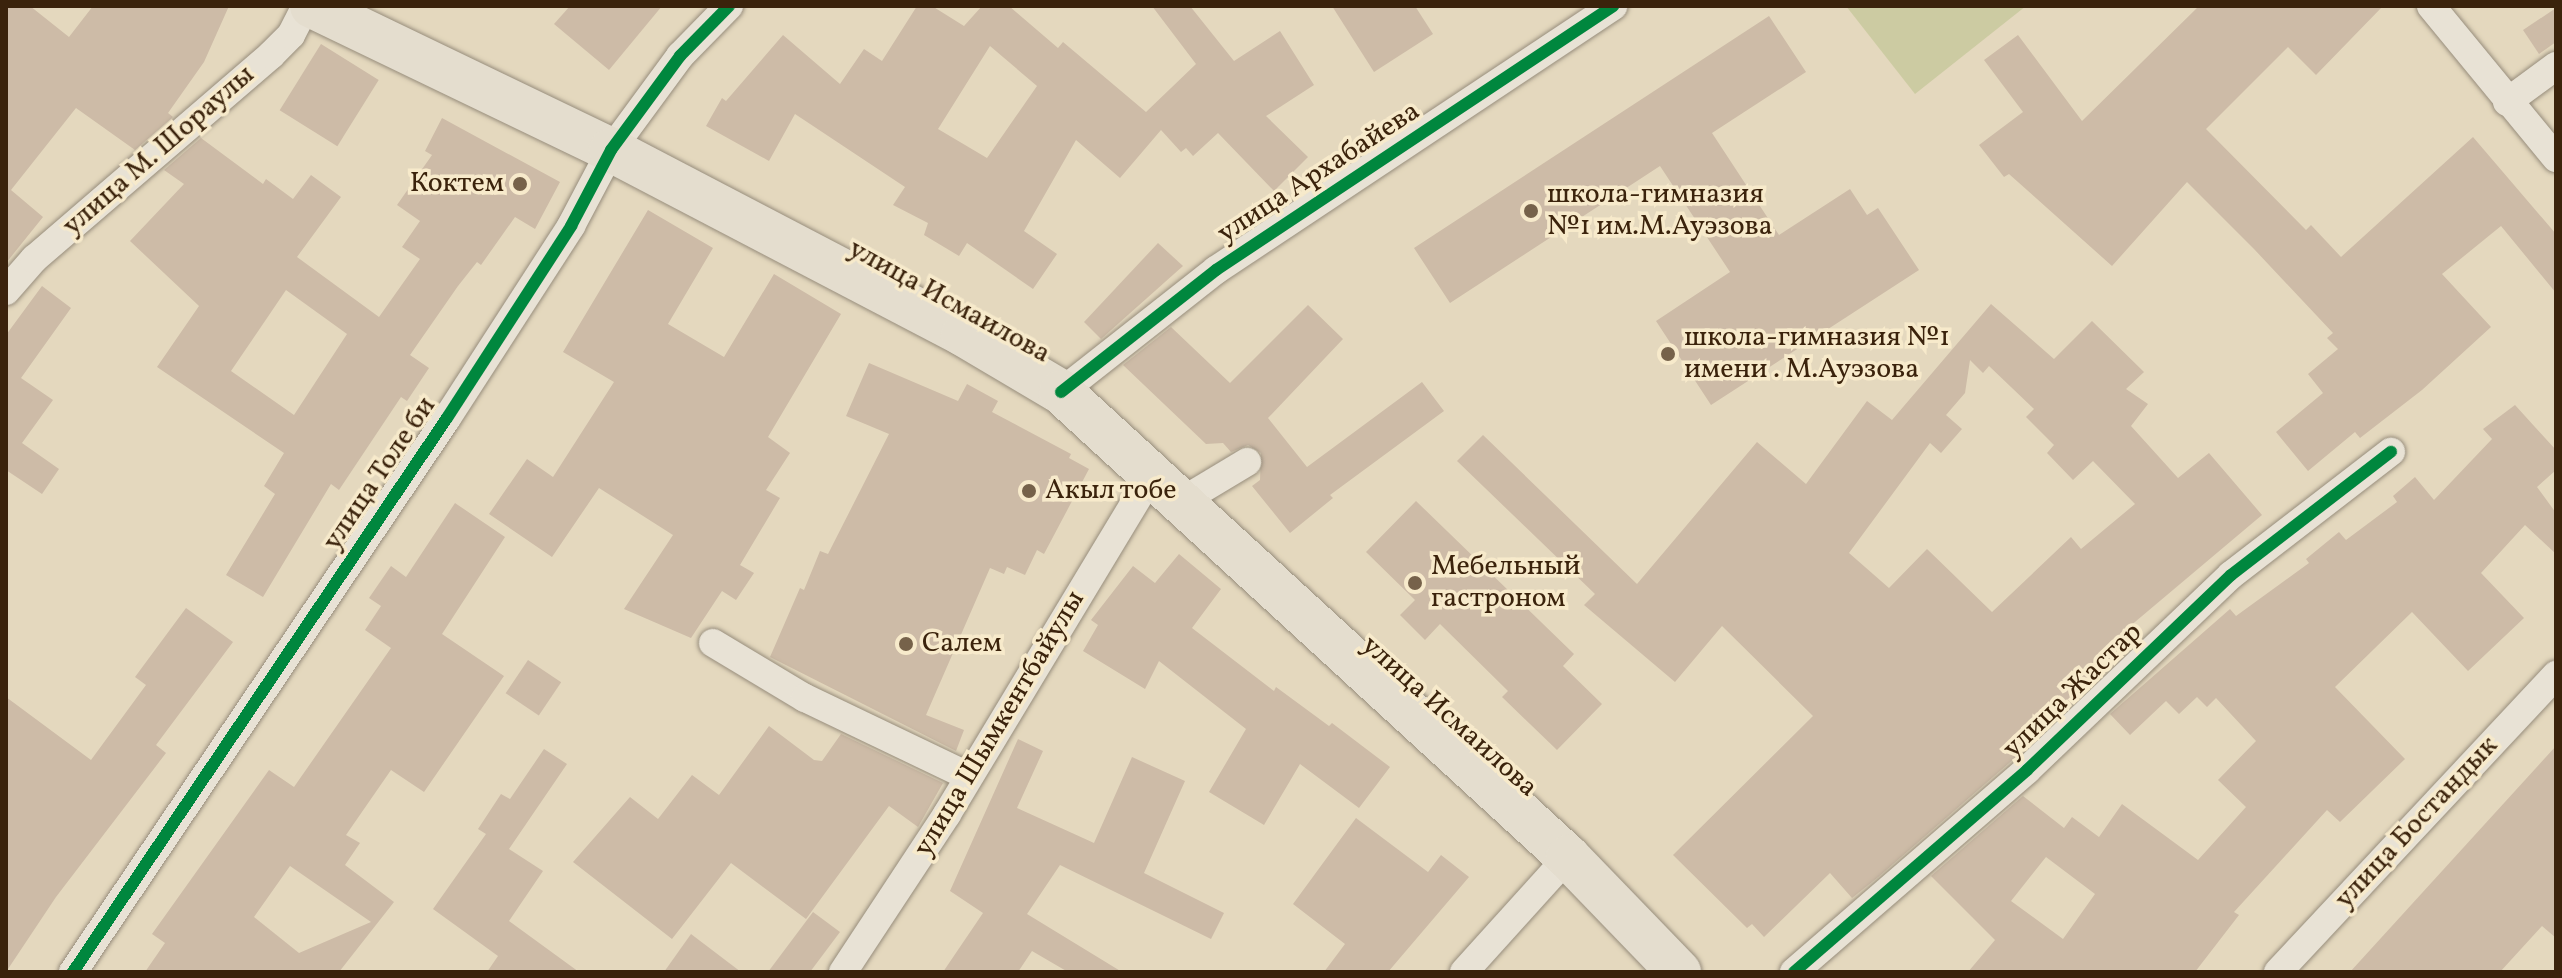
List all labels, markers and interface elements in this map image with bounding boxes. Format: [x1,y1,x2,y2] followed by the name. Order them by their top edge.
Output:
[56,59,262,243] street label: улица М. Шораулы
[1212,95,1426,251] street label: улица Архабайева
[410,167,504,201] place label: Коктем
[511,175,529,193] marker: Коктем
[1547,178,1773,244] place label: школа-гимназия №1 им.М.Ауэзова
[1522,202,1540,220] marker: школа-гимназия №1 им.М.Ауэзова
[842,233,1056,371] street label: улица Исмаилова
[1684,321,1950,387] place label: школа-гимназия №1 имени . М.Ауэзова
[1659,345,1677,363] marker: школа-гимназия №1 имени . М.Ауэзова
[316,390,444,558] street label: улица Толе би
[1045,474,1177,508] place label: Акыл тобе
[1020,482,1038,500] marker: Акыл тобе
[1431,550,1581,616] place label: Мебельный гастроном
[1406,574,1424,592] marker: Мебельный гастроном
[907,585,1093,863] street label: улица Шымкентбайулы
[1996,616,2150,766] street label: улица Жастар
[922,627,1002,661] place label: Салем
[1354,629,1544,805] street label: улица Исмаилова
[897,635,915,653] marker: Салем
[2328,730,2506,916] street label: улица Бостандык

